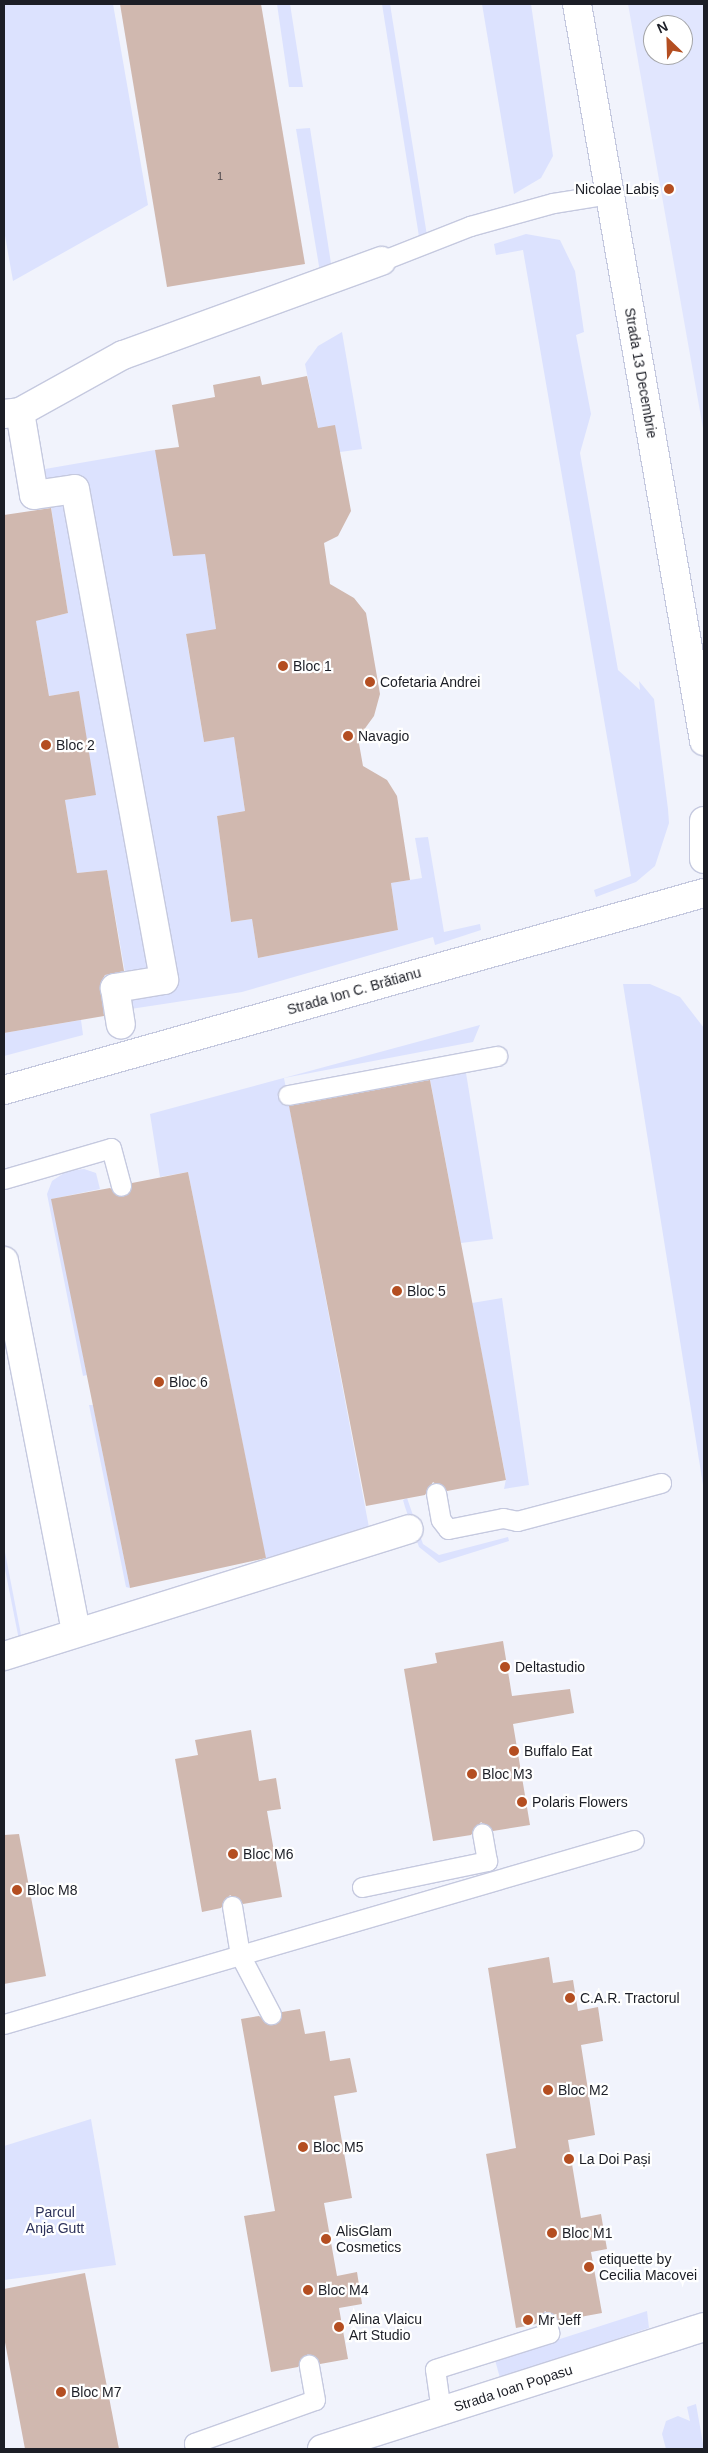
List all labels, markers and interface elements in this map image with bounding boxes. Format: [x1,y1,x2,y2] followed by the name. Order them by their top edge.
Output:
[643,15,693,65] north arrow
[654,18,670,37] text: N
[217,169,223,183] house number: 1
[575,181,659,197] place label: Nicolae Labiș
[663,183,675,195] marker: Nicolae Labiș
[621,306,661,440] street label: Strada 13 Decembrie
[293,658,332,674] place label: Bloc 1
[277,660,289,672] marker: Bloc 1
[380,674,481,690] place label: Cofetaria Andrei
[364,676,376,688] marker: Cofetaria Andrei
[358,728,409,744] place label: Navagio
[342,730,354,742] marker: Navagio
[56,737,95,753] place label: Bloc 2
[40,739,52,751] marker: Bloc 2
[285,964,423,1018] street label: Strada Ion C. Brătianu
[407,1283,446,1299] place label: Bloc 5
[391,1285,403,1297] marker: Bloc 5
[169,1374,208,1390] place label: Bloc 6
[153,1376,165,1388] marker: Bloc 6
[515,1659,585,1675] place label: Deltastudio
[499,1661,511,1673] marker: Deltastudio
[524,1743,592,1759] place label: Buffalo Eat
[508,1745,520,1757] marker: Buffalo Eat
[482,1766,533,1782] place label: Bloc M3
[466,1768,478,1780] marker: Bloc M3
[532,1794,628,1810] place label: Polaris Flowers
[516,1796,528,1808] marker: Polaris Flowers
[243,1846,294,1862] place label: Bloc M6
[227,1848,239,1860] marker: Bloc M6
[27,1882,78,1898] place label: Bloc M8
[11,1884,23,1896] marker: Bloc M8
[580,1990,680,2006] place label: C.A.R. Tractorul
[564,1992,576,2004] marker: C.A.R. Tractorul
[558,2082,609,2098] place label: Bloc M2
[542,2084,554,2096] marker: Bloc M2
[313,2139,364,2155] place label: Bloc M5
[297,2141,309,2153] marker: Bloc M5
[579,2151,651,2167] place label: La Doi Pași
[563,2153,575,2165] marker: La Doi Pași
[26,2204,84,2236] park label: Parcul Anja Gutt
[336,2223,401,2256] place label: AlisGlam Cosmetics
[562,2225,613,2241] place label: Bloc M1
[546,2227,558,2239] marker: Bloc M1
[320,2233,332,2245] marker: AlisGlam Cosmetics
[599,2251,697,2284] place label: etiquette by Cecilia Macovei
[583,2261,595,2273] marker: etiquette by Cecilia Macovei
[318,2282,369,2298] place label: Bloc M4
[302,2284,314,2296] marker: Bloc M4
[349,2311,422,2344] place label: Alina Vlaicu Art Studio
[538,2312,581,2328] place label: Mr Jeff
[522,2314,534,2326] marker: Mr Jeff
[333,2321,345,2333] marker: Alina Vlaicu Art Studio
[452,2361,574,2415] street label: Strada Ioan Popasu
[71,2384,122,2400] place label: Bloc M7
[55,2386,67,2398] marker: Bloc M7

